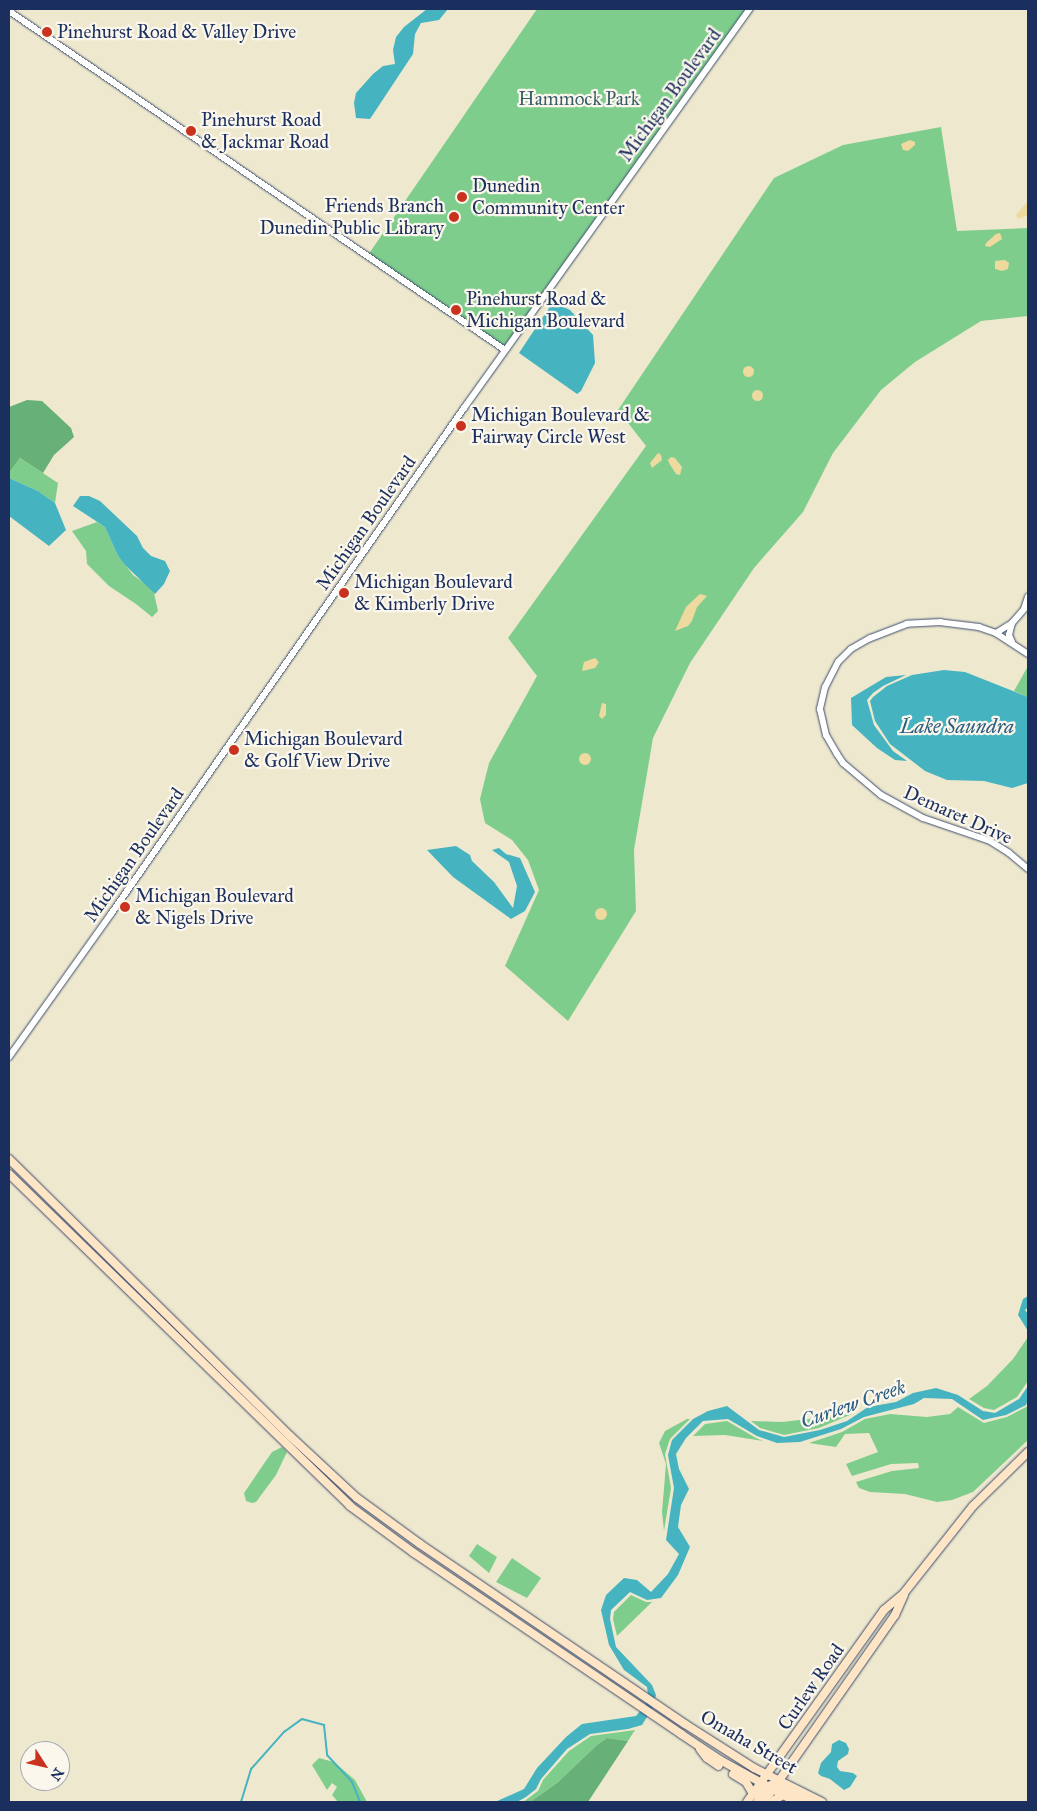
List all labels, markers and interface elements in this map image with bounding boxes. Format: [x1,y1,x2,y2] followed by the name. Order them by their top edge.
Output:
[57,21,296,43] place label: Pinehurst Road & Valley Drive
[614,24,726,166] street label: Michigan Boulevard
[41,26,53,38] marker: Pinehurst Road & Valley Drive
[518,88,640,110] park label: Hammock Park
[201,109,329,153] place label: Pinehurst Road & Jackmar Road
[185,125,197,137] marker: Pinehurst Road & Jackmar Road
[472,175,625,219] place label: Dunedin Community Center
[456,191,468,203] marker: Dunedin Community Center
[260,195,444,239] place label: Friends Branch Dunedin Public Library
[448,211,460,223] marker: Friends Branch Dunedin Public Library
[466,288,625,332] place label: Pinehurst Road & Michigan Boulevard
[450,304,462,316] marker: Pinehurst Road & Michigan Boulevard
[471,404,650,448] place label: Michigan Boulevard & Fairway Circle West
[455,420,467,432] marker: Michigan Boulevard & Fairway Circle West
[311,451,421,595] street label: Michigan Boulevard
[354,571,513,615] place label: Michigan Boulevard & Kimberly Drive
[338,587,350,599] marker: Michigan Boulevard & Kimberly Drive
[900,714,1014,738] water label: Lake Saundra
[244,728,403,772] place label: Michigan Boulevard & Golf View Drive
[228,744,240,756] marker: Michigan Boulevard & Golf View Drive
[900,781,1016,849] street label: Demaret Drive
[79,783,189,927] street label: Michigan Boulevard
[135,885,294,929] place label: Michigan Boulevard & Nigels Drive
[119,901,131,913] marker: Michigan Boulevard & Nigels Drive
[797,1375,909,1433] water label: Curlew Creek
[773,1639,849,1735] street label: Curlew Road
[696,1705,802,1779] street label: Omaha Street
[20,1741,70,1791] north arrow
[47,1765,67,1784] text: N

